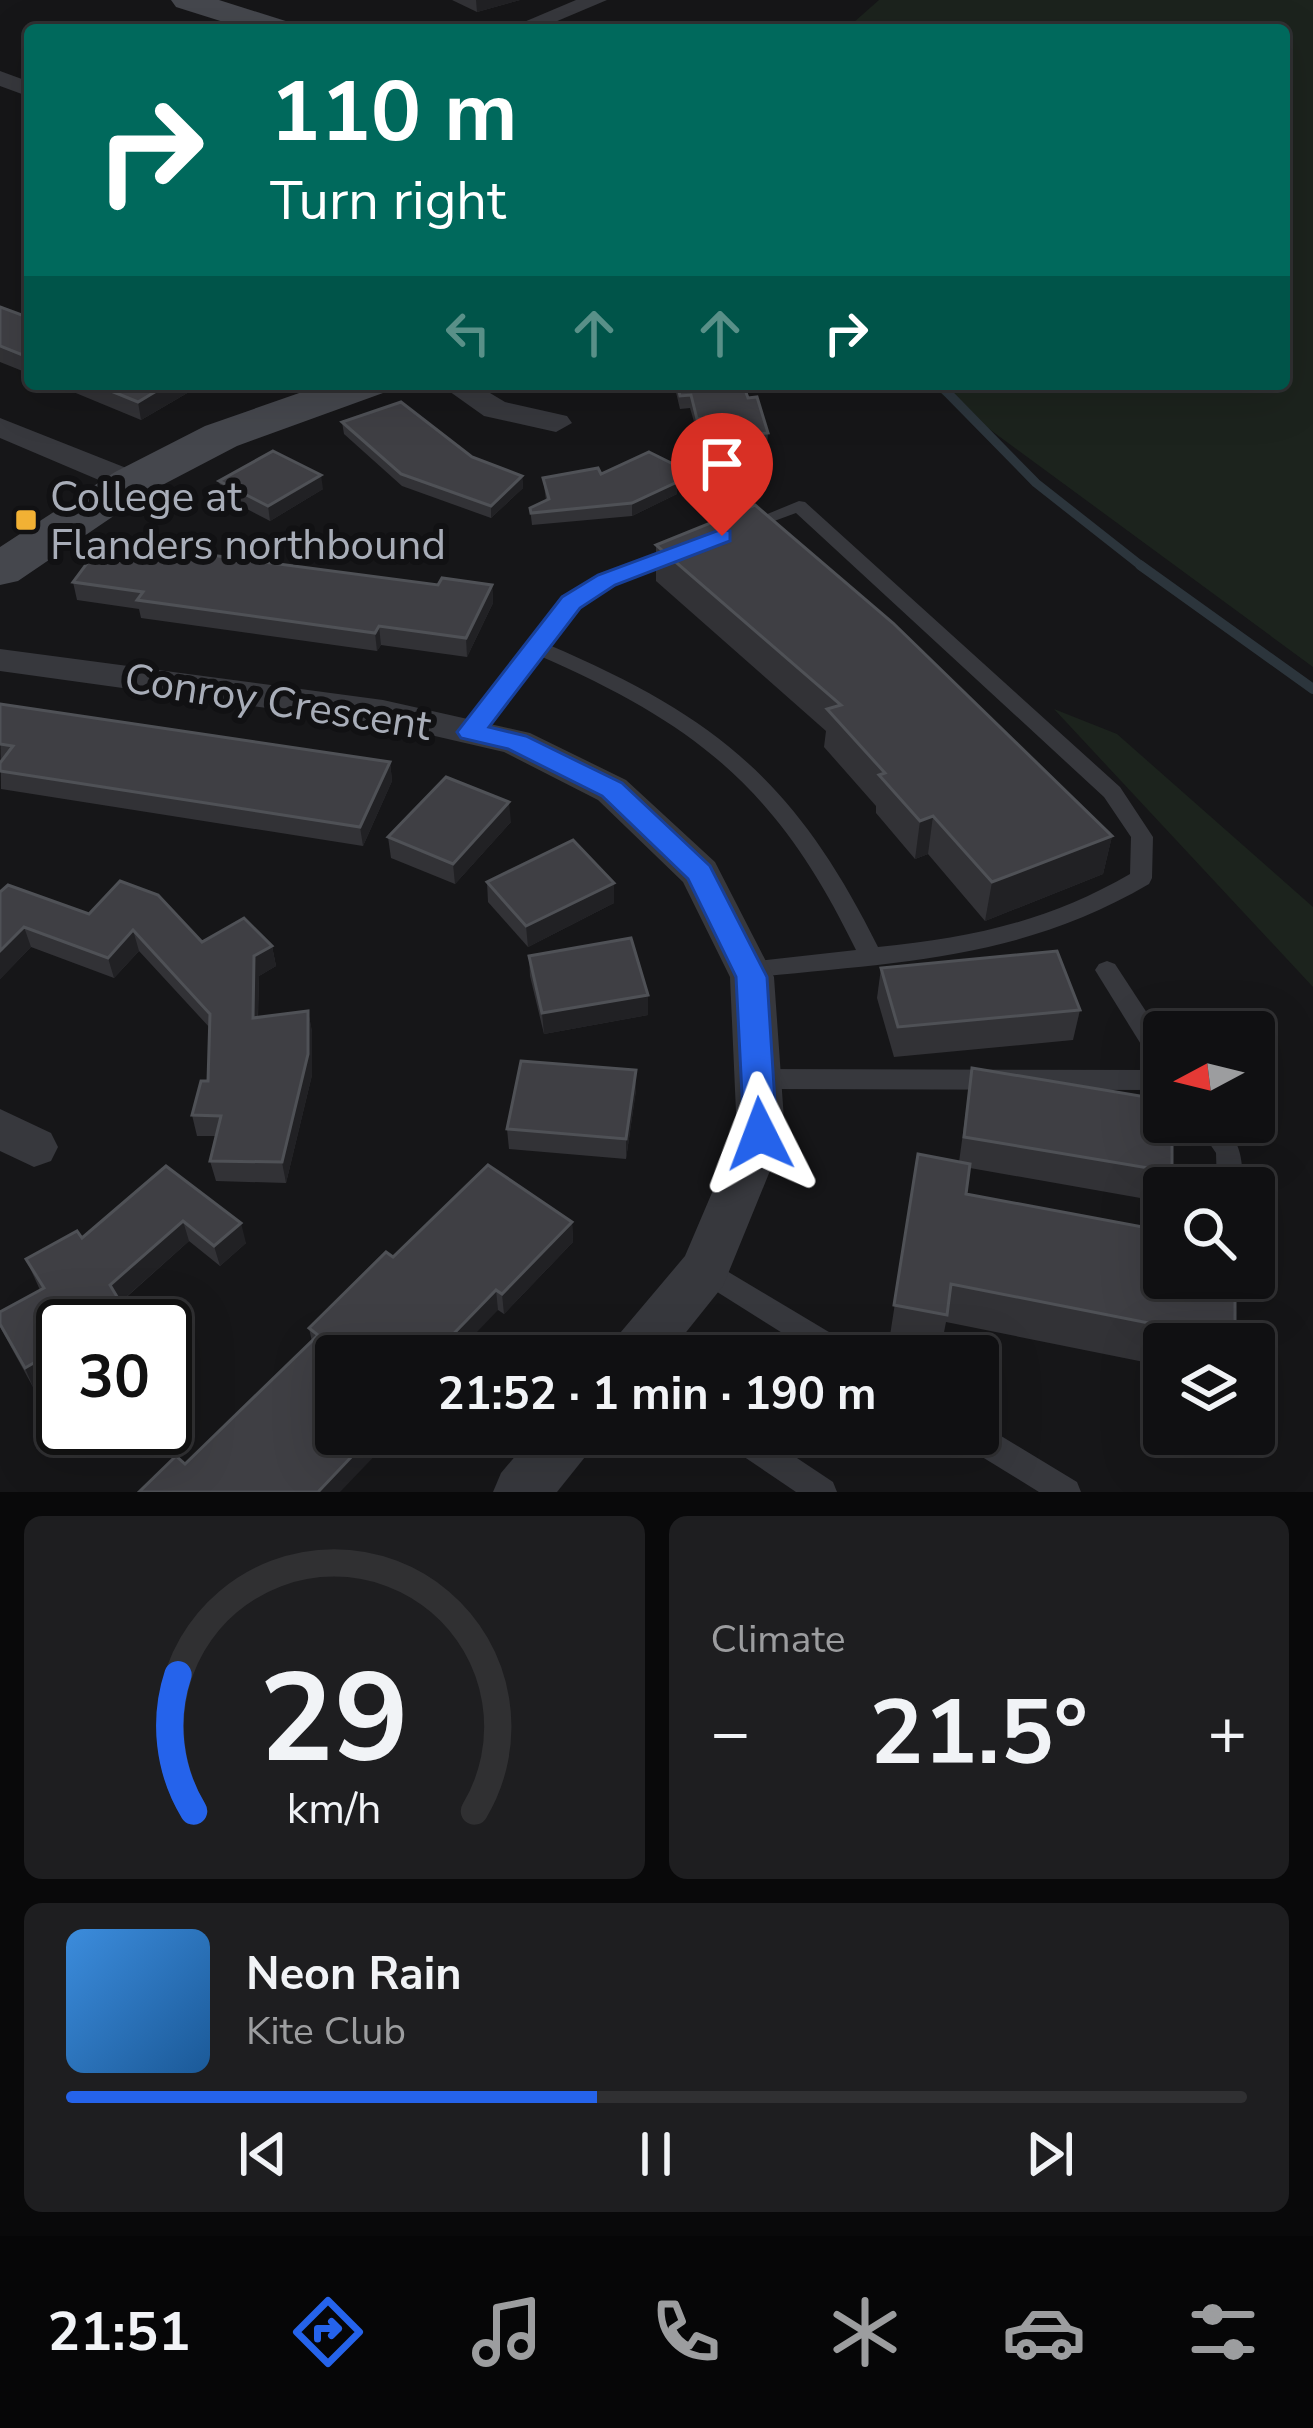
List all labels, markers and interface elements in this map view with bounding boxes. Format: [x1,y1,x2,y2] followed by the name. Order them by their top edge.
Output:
[270,55,518,170] text: 110 m
[72,72,228,228] icon: right
[270,164,506,238] text: Turn right
[435,300,501,366] icon: left
[561,300,627,366] icon: ahead
[687,300,753,366] icon: ahead
[813,300,879,366] icon: right
[671,413,773,536] pin
[689,431,755,497] icon: arrive
[50,469,446,574] place label: College at Flanders northbound
[13,507,39,533] marker: College at Flanders northbound
[120,650,435,755] street label: Conroy Crescent
[1143,1011,1275,1143] north arrow
[1143,1011,1275,1455] map controls
[697,1071,823,1197] position arrow
[1143,1167,1275,1299] button: search
[36,1299,192,1455] speed limit sign: 30
[1143,1323,1275,1455] button: layers
[437,1364,877,1425] text: 21:52 · 1 min · 190 m
[711,1613,846,1666] text: Climate
[259,1634,409,1804] text: 29
[870,1672,1088,1795] text: 21.5°
[711,1688,750,1778] text: −
[1207,1688,1247,1778] text: +
[287,1779,382,1837] text: km/h
[246,1944,462,2005] text: Neon Rain
[246,2005,406,2058] text: Kite Club
[230,2121,296,2187] icon: previous
[623,2121,689,2187] icon: pause
[1017,2121,1083,2187] icon: next
[286,2290,370,2374] icon: directions
[465,2290,549,2374] icon: music
[644,2290,728,2374] icon: phone
[823,2290,907,2374] icon: climate
[1002,2290,1086,2374] icon: car
[1181,2290,1265,2374] icon: filters
[48,2295,191,2369] text: 21:51

